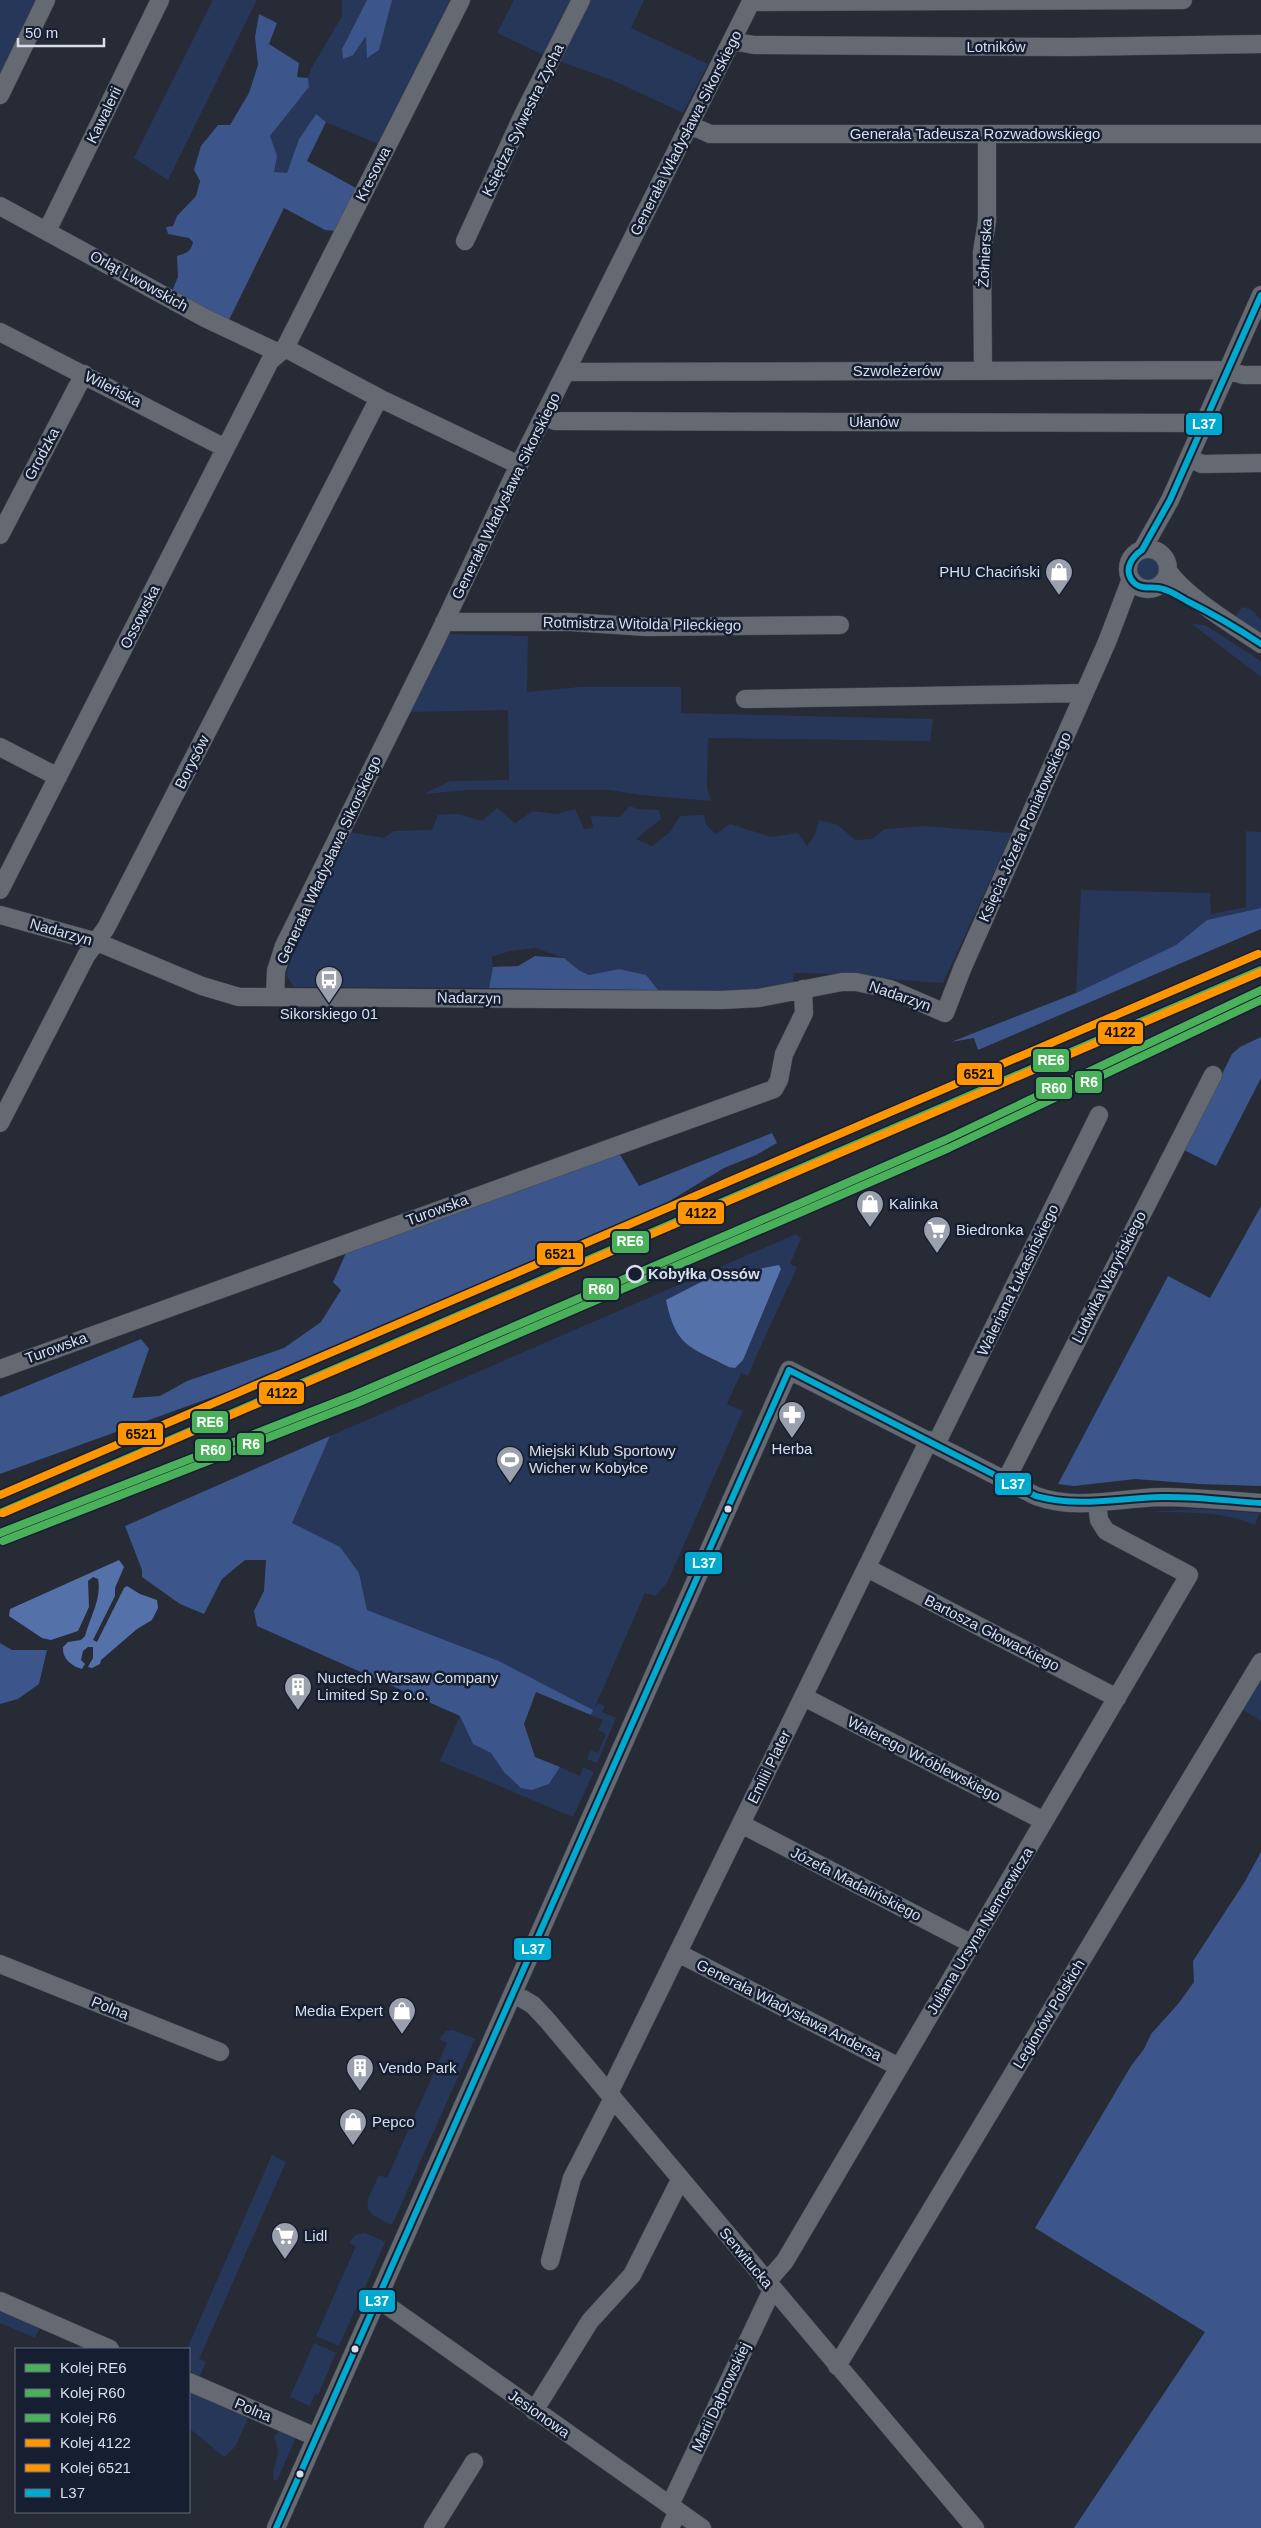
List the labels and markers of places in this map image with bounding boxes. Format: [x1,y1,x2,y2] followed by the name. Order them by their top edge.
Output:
[1044,557,1074,596] shop icon: PHU Chaciński
[939,563,1040,580] place label: PHU Chaciński
[314,965,344,1004] bus stop icon: Sikorskiego 01
[280,1005,378,1022] place label: Sikorskiego 01
[855,1189,885,1228] shop icon: Kalinka
[889,1195,939,1212] place label: Kalinka
[922,1215,952,1254] supermarket icon: Biedronka
[956,1221,1024,1238] place label: Biedronka
[626,1265,644,1283] marker: Kobyłka Ossów
[648,1265,760,1282] place label: Kobyłka Ossów
[777,1400,807,1439] pharmacy icon: Herba
[772,1440,813,1457] place label: Herba
[529,1442,676,1476] place label: Miejski Klub Sportowy Wicher w Kobyłce
[495,1445,525,1484] sports icon: Miejski Klub Sportowy Wicher w Kobyłce
[723,1504,733,1514] unlabelled marker
[317,1669,499,1703] place label: Nuctech Warsaw Company Limited Sp z o.o.
[283,1672,313,1711] building icon: Nuctech Warsaw Company Limited Sp z o.o.
[387,1996,417,2035] shop icon: Media Expert
[295,2002,384,2019] place label: Media Expert
[345,2053,375,2092] building icon: Vendo Park
[379,2059,457,2076] place label: Vendo Park
[338,2107,368,2146] shop icon: Pepco
[372,2113,415,2130] place label: Pepco
[270,2221,300,2260] supermarket icon: Lidl
[304,2227,327,2244] place label: Lidl
[350,2344,360,2354] unlabelled marker
[295,2469,305,2479] unlabelled marker

